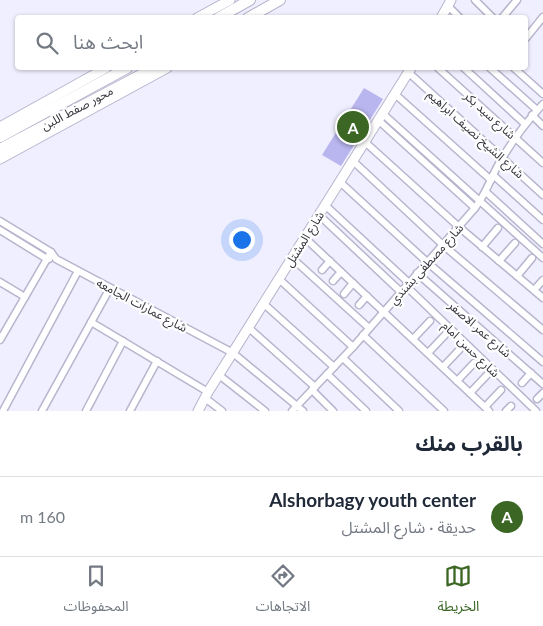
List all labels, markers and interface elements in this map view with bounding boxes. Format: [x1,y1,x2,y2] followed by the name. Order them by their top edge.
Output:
[15,15,528,70] search box
[33,29,61,57] icon: search
[73,30,143,53] text: ابحث هنا
[38,83,116,133] street label: محور صفط اللبن
[423,87,527,183] street label: شارع الشيخ نصيف ابراهيم
[459,87,519,143] street label: شارع سيد بكر
[337,108,369,146] pin: A
[281,208,329,271] street label: شارع المشتل
[386,221,468,309] street label: شارع مصطفى بشندي
[229,227,255,253] your location
[93,275,190,337] street label: شارع عمارات الجامعه
[443,297,515,362] street label: شارع عمر الاصفر
[438,318,503,382] street label: شارع حسن امام
[416,430,523,455] text: بالقرب منك
[269,488,476,511] text: Alshorbagy youth center
[20,507,65,526] text: 160 m
[501,507,513,526] text: A
[341,517,476,536] text: حديقة · شارع المشتل
[64,562,129,621] tab: المحفوظات
[256,562,310,621] tab: الاتجاهات
[437,562,479,621] tab: الخريطة

